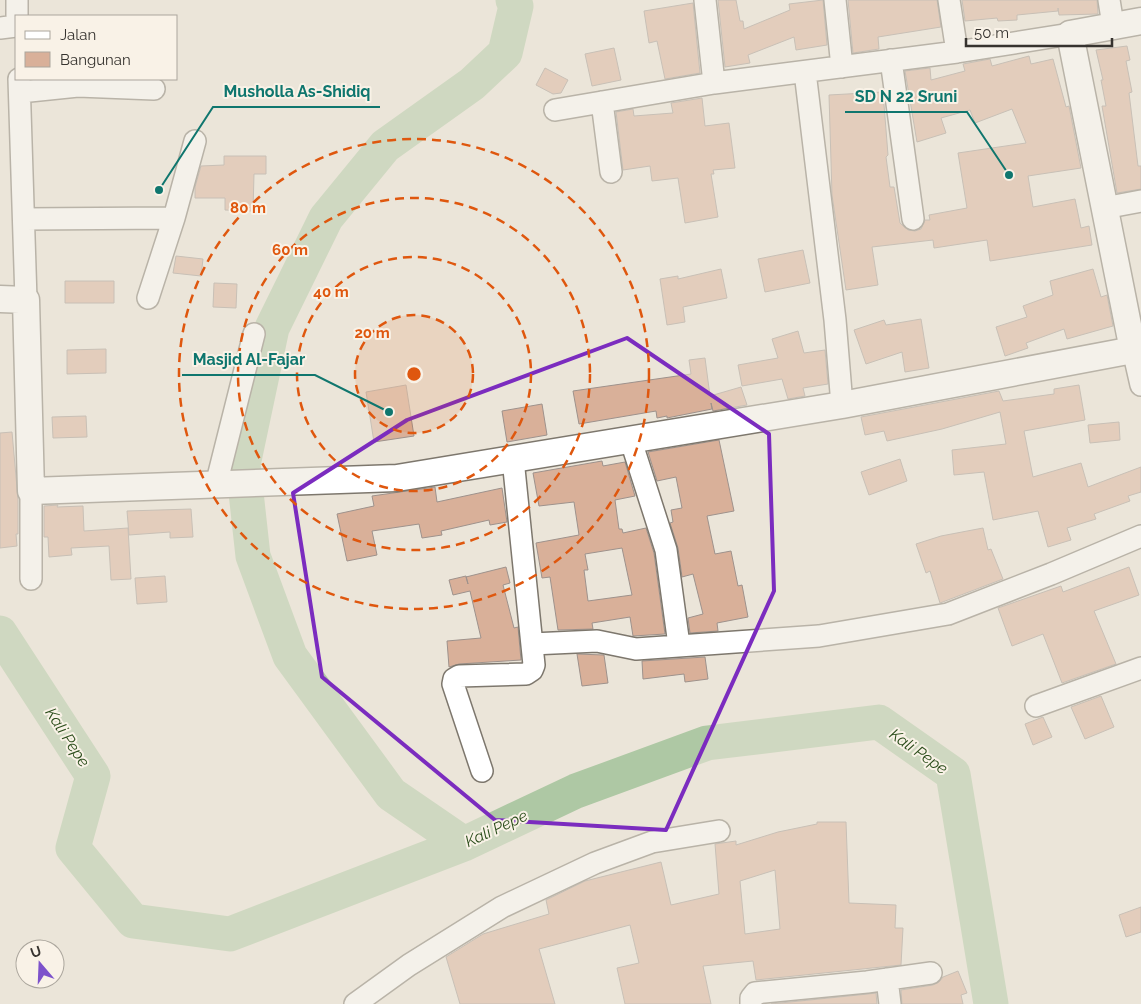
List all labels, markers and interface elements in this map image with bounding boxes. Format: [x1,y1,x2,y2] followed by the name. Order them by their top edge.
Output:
[15,15,178,80] legend
[966,15,1112,47] scale bar
[974,24,1009,42] text: 50 m
[60,26,96,44] text: Jalan
[60,51,131,69] text: Bangunan
[213,76,380,107] callout: Musholla As-Shidiq
[845,81,967,112] callout: SD N 22 Sruni
[224,82,370,101] text: Musholla As-Shidiq
[855,87,957,106] text: SD N 22 Sruni
[230,199,266,217] text: 80 m
[272,241,308,259] text: 60 m
[313,283,349,301] text: 40 m
[354,324,390,342] text: 20 m
[182,344,315,375] callout: Masjid Al-Fajar
[193,350,305,369] text: Masjid Al-Fajar
[405,365,423,383] centre of rings
[41,704,94,771] water label: Kali Pepe
[886,725,952,779] water label: Kali Pepe
[462,806,531,851] water label: Kali Pepe
[15,939,65,989] north arrow
[28,942,43,961] text: U

